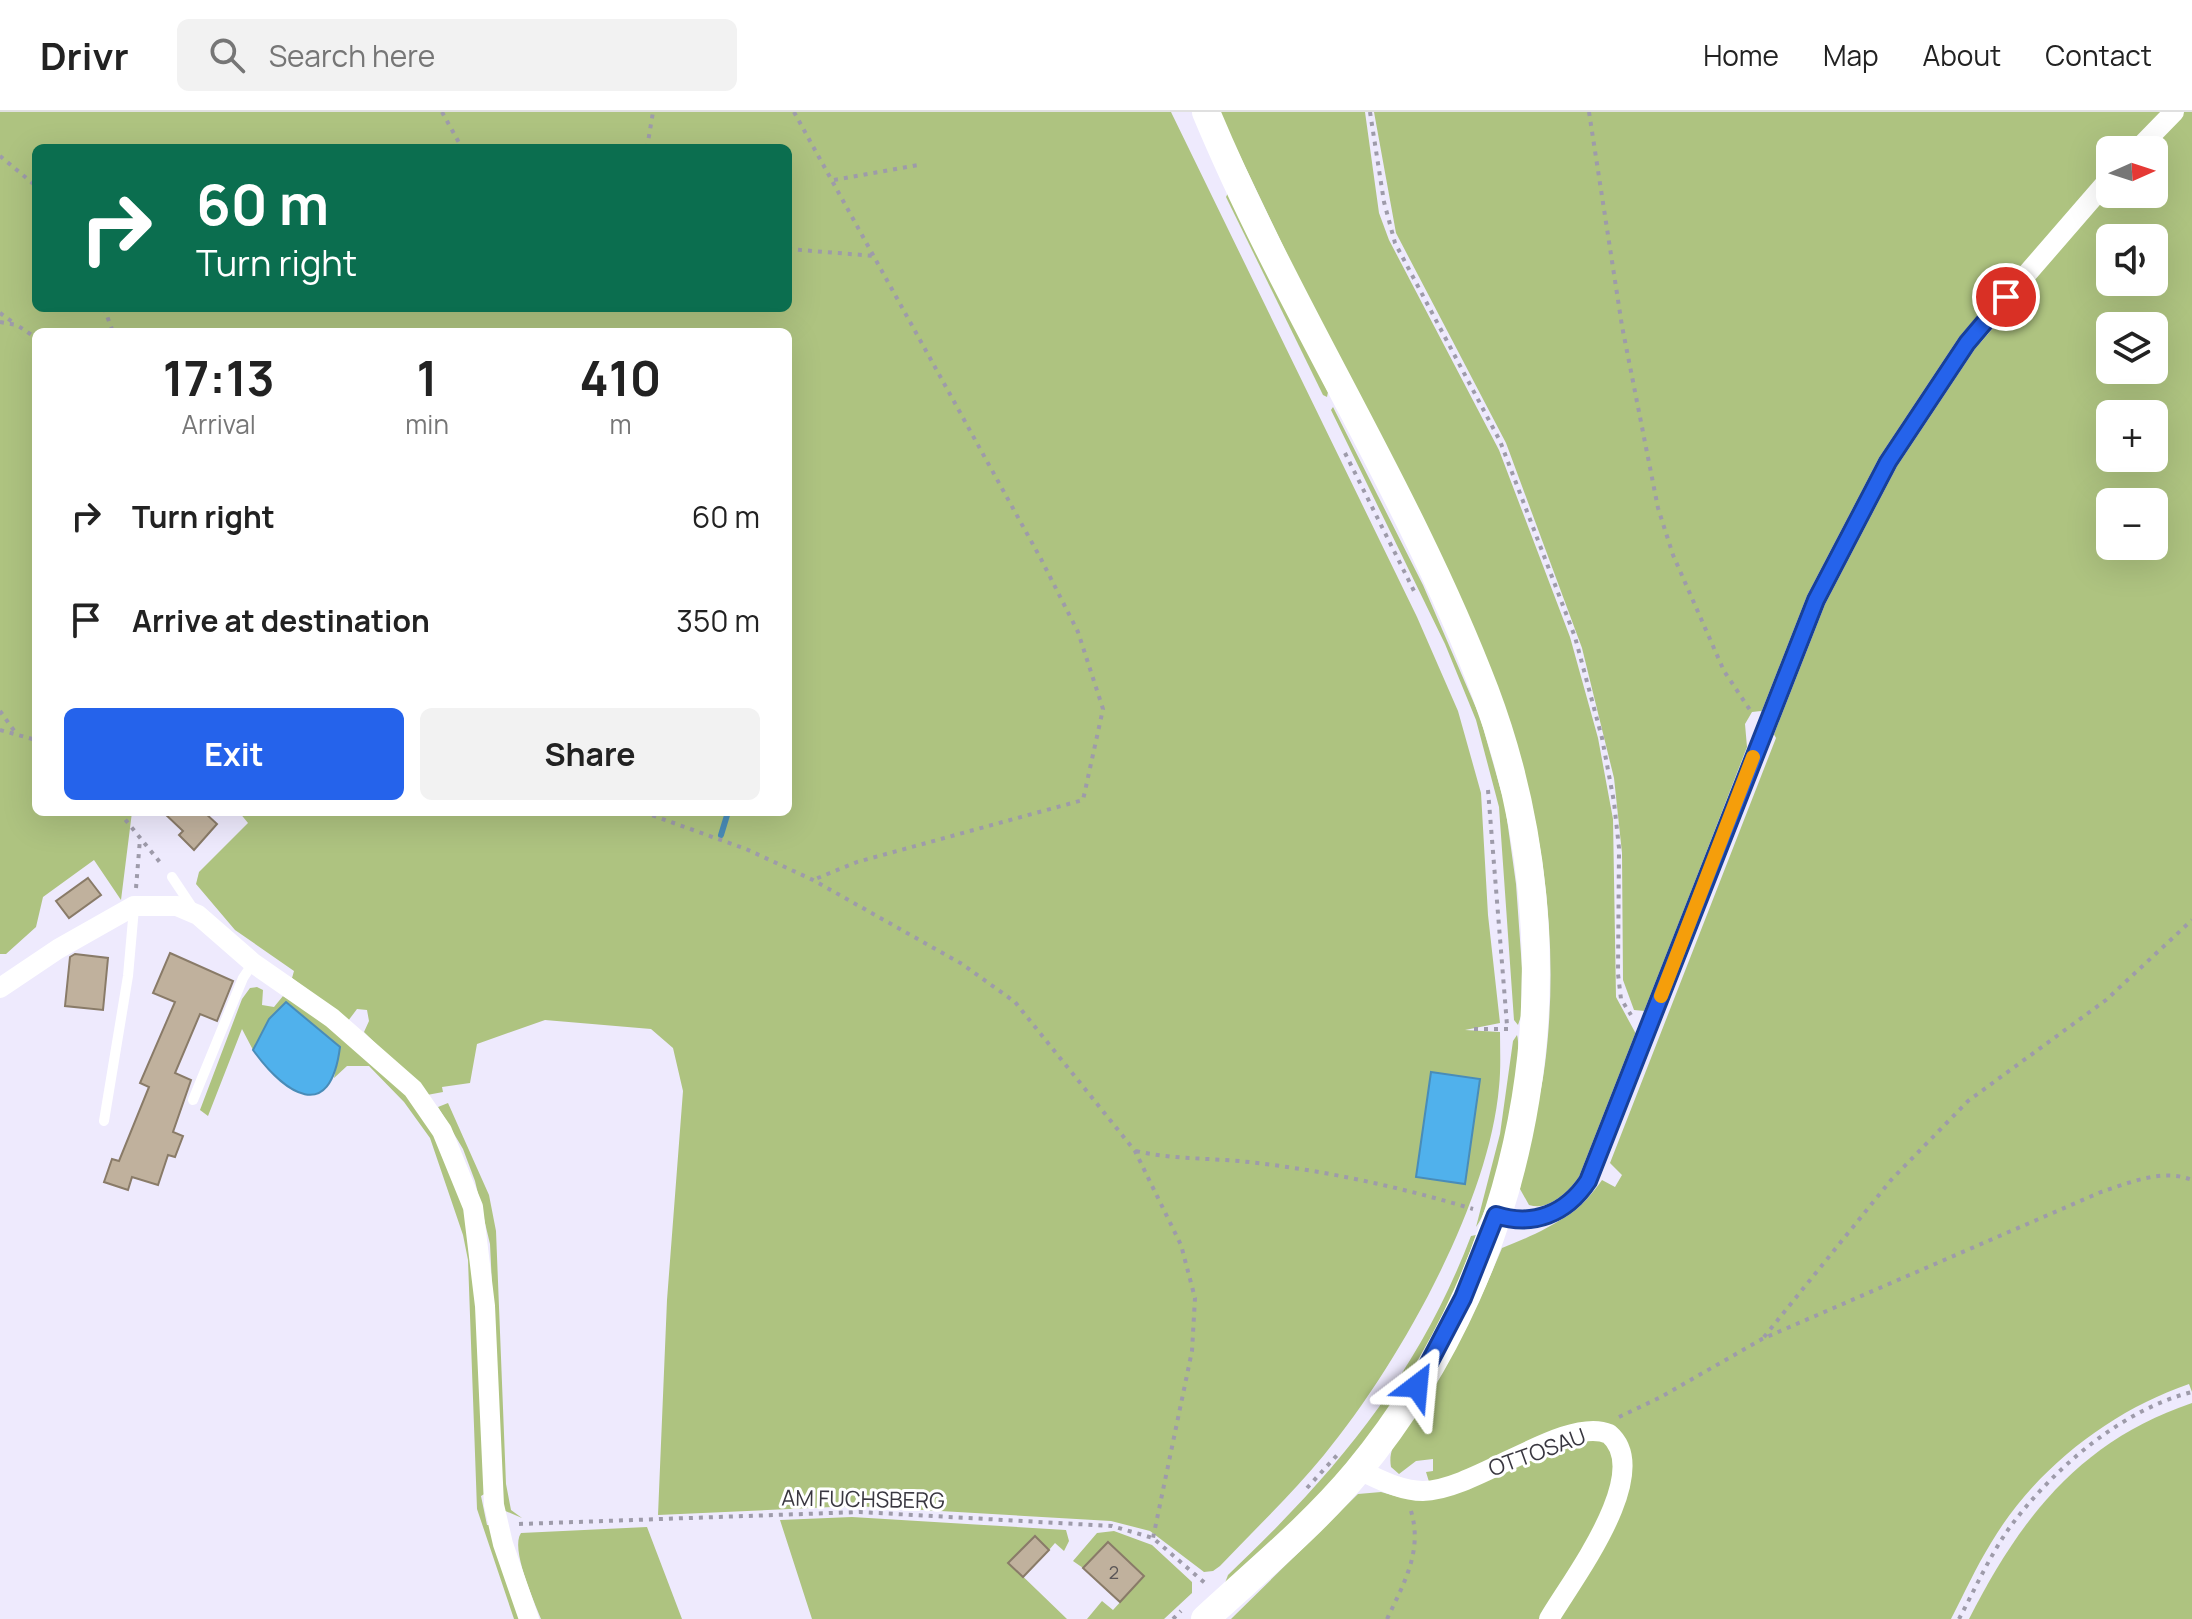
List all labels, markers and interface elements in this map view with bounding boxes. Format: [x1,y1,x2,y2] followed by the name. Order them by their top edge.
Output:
[177,19,737,91] search box
[40,29,129,81] text: Drivr
[205,33,249,77] icon: search
[269,35,435,76] text: Search here
[1703,36,1779,74] text: Home
[1823,36,1879,74] text: Map
[1923,36,2001,74] text: About
[2045,36,2152,74] text: Contact
[2096,136,2168,208] north arrow
[2096,136,2168,560] map controls
[196,165,329,242] text: 60 m
[64,176,168,280] icon: right
[2096,224,2168,296] button: sound
[196,238,357,287] text: Turn right
[1972,263,2040,331] pin
[1984,275,2028,319] icon: arrive
[2096,312,2168,384] button: layers
[163,345,275,410] text: 17:13
[417,345,438,410] text: 1
[580,345,661,410] text: 410
[2096,400,2168,472] button: +
[182,406,256,442] text: Arrival
[405,406,449,442] text: min
[609,406,631,442] text: m
[2096,488,2168,560] button: −
[64,494,108,538] icon: right
[132,496,275,537] text: Turn right
[692,496,760,537] text: 60 m
[64,598,108,642] icon: arrive
[132,600,430,641] text: Arrive at destination
[676,600,760,641] text: 350 m
[64,708,404,800] button: Exit
[420,708,760,800] button: Share
[1375,1344,1459,1428] position arrow
[1484,1421,1590,1483] street label: OTTOSAU
[781,1483,945,1515] street label: AM FUCHSBERG
[1109,1560,1119,1584] house number: 2

